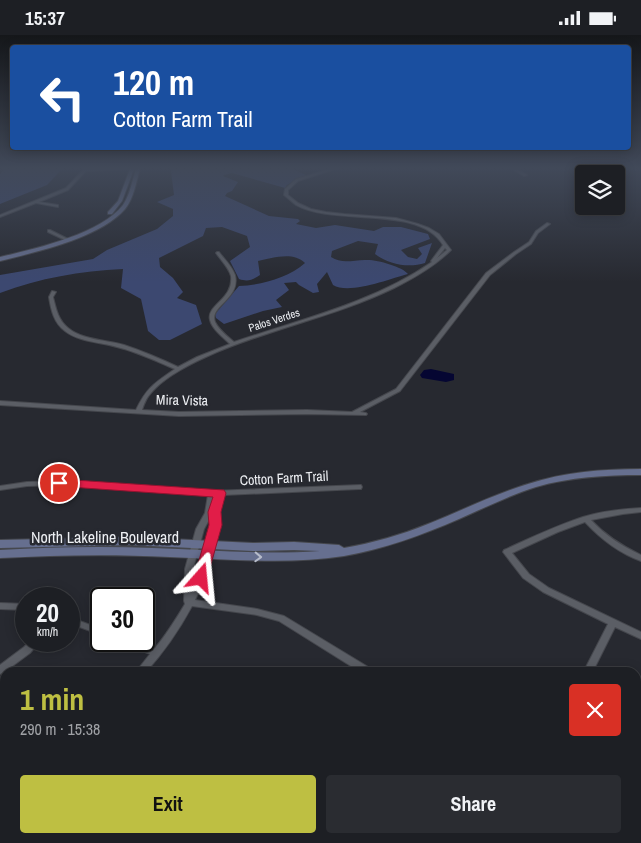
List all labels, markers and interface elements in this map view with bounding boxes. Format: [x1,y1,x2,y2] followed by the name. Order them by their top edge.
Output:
[25,5,65,31] text: 15:37
[113,59,194,106] text: 120 m
[30,65,95,130] icon: left
[113,104,253,134] text: Cotton Farm Trail
[575,165,625,215] map controls
[575,165,625,215] button: layers
[247,305,302,335] street label: Palos Verdes
[156,391,209,409] street label: Mira Vista
[38,462,80,504] pin
[239,467,329,489] street label: Cotton Farm Trail
[45,469,73,497] icon: arrive
[31,526,179,548] street label: North Lakeline Boulevard
[174,551,226,603] position arrow
[254,551,262,562] one-way arrow
[90,587,155,652] speed limit sign: 30
[36,596,59,630] text: 20
[37,624,58,640] text: km/h
[20,679,84,719] text: 1 min
[569,684,621,736] button: close
[20,718,100,740] text: 290 m · 15:38
[20,775,316,833] button: Exit
[326,775,621,833] button: Share

